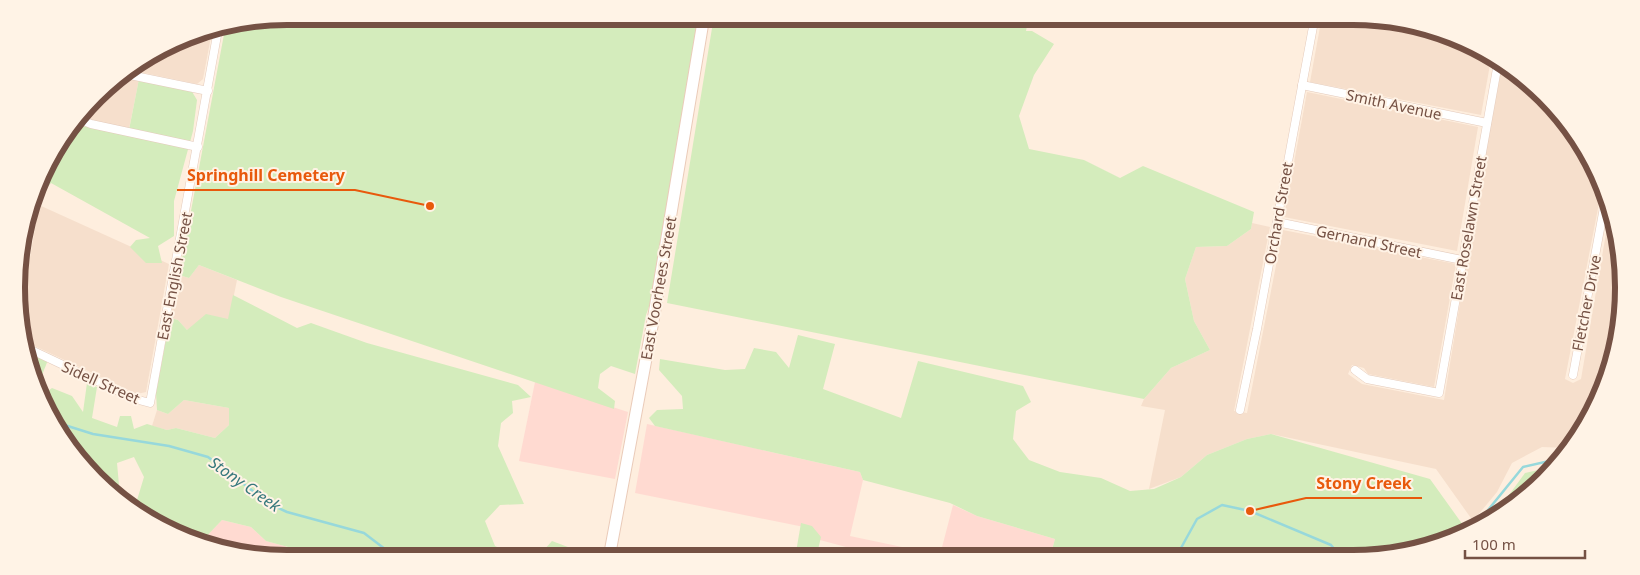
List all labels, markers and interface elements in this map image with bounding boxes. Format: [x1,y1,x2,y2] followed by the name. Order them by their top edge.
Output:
[1344,84,1444,124] street label: Smith Avenue
[1445,154,1491,302] street label: East Roselawn Street
[177,159,355,190] callout: Springhill Cemetery
[1259,160,1297,266] street label: Orchard Street
[187,164,346,186] text: Springhill Cemetery
[152,210,196,342] street label: East English Street
[636,214,681,361] street label: East Voorhees Street
[1314,220,1424,262] street label: Gernand Street
[1567,253,1605,353] street label: Fletcher Drive
[59,356,144,408] street label: Sidell Street
[205,451,286,517] water label: Stony Creek
[1306,467,1422,498] callout: Stony Creek
[1316,472,1412,494] text: Stony Creek
[1465,528,1585,560] scale bar
[1472,534,1516,554] text: 100 m

